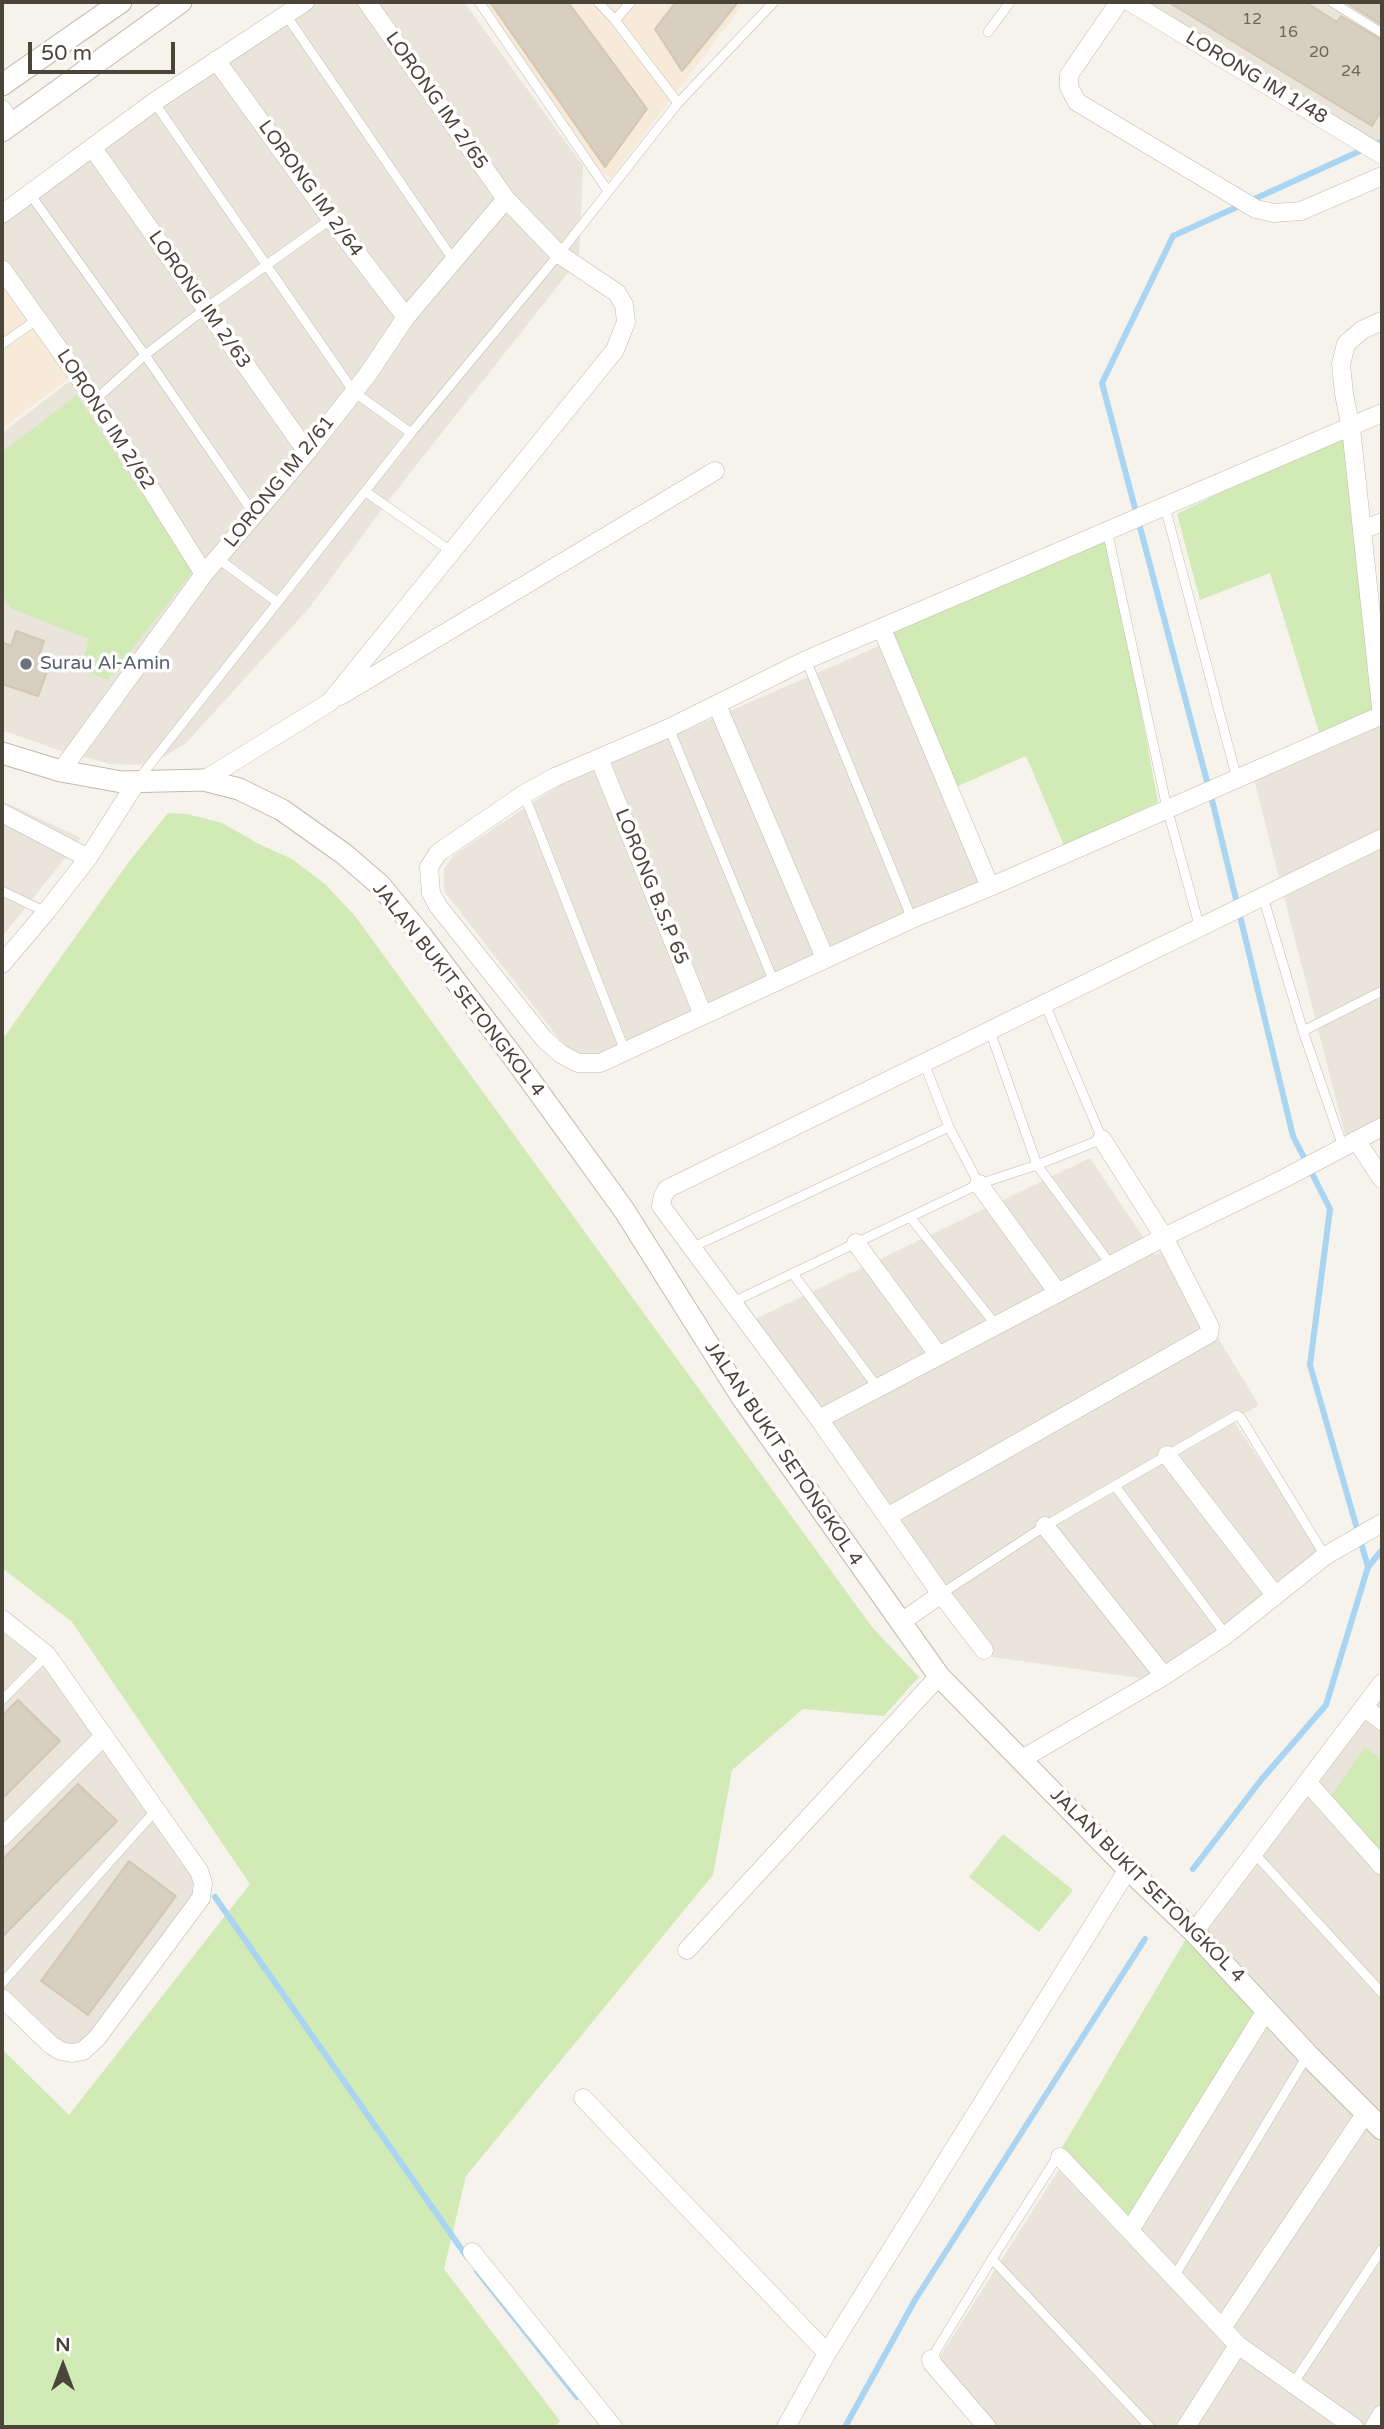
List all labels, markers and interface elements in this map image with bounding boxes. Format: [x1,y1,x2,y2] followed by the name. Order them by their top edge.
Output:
[1242,10,1262,30] house number: 12
[1278,23,1298,43] house number: 16
[1181,27,1331,129] street label: LORONG IM 1/48
[32,28,178,72] scale bar
[380,28,492,174] street label: LORONG IM 2/65
[41,41,92,66] text: 50 m
[1309,43,1329,63] house number: 20
[1341,62,1361,82] house number: 24
[253,116,367,262] street label: LORONG IM 2/64
[143,227,255,373] street label: LORONG IM 2/63
[51,346,159,494] street label: LORONG IM 2/62
[220,412,340,552] street label: LORONG IM 2/61
[40,653,170,675] place label: Surau Al-Amin
[18,656,34,672] marker: Surau Al-Amin
[609,806,693,968] street label: LORONG B.S.P 65
[367,878,549,1102] street label: JALAN BUKIT SETONGKOL 4
[699,1338,867,1570] street label: JALAN BUKIT SETONGKOL 4
[1045,1784,1249,1988] street label: JALAN BUKIT SETONGKOL 4
[28,2331,98,2401] north arrow
[55,2334,71,2356] text: N

